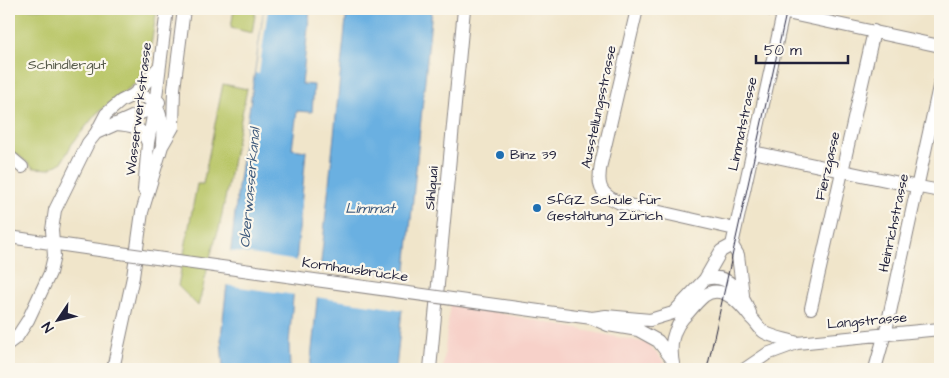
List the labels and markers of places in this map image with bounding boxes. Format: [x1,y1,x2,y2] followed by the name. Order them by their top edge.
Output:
[510,145,557,165] place label: Binz 39
[494,149,506,161] marker: Binz 39
[547,190,663,226] place label: SfGZ Schule für Gestaltung Zürich
[531,202,543,214] marker: SfGZ Schule für Gestaltung Zürich

